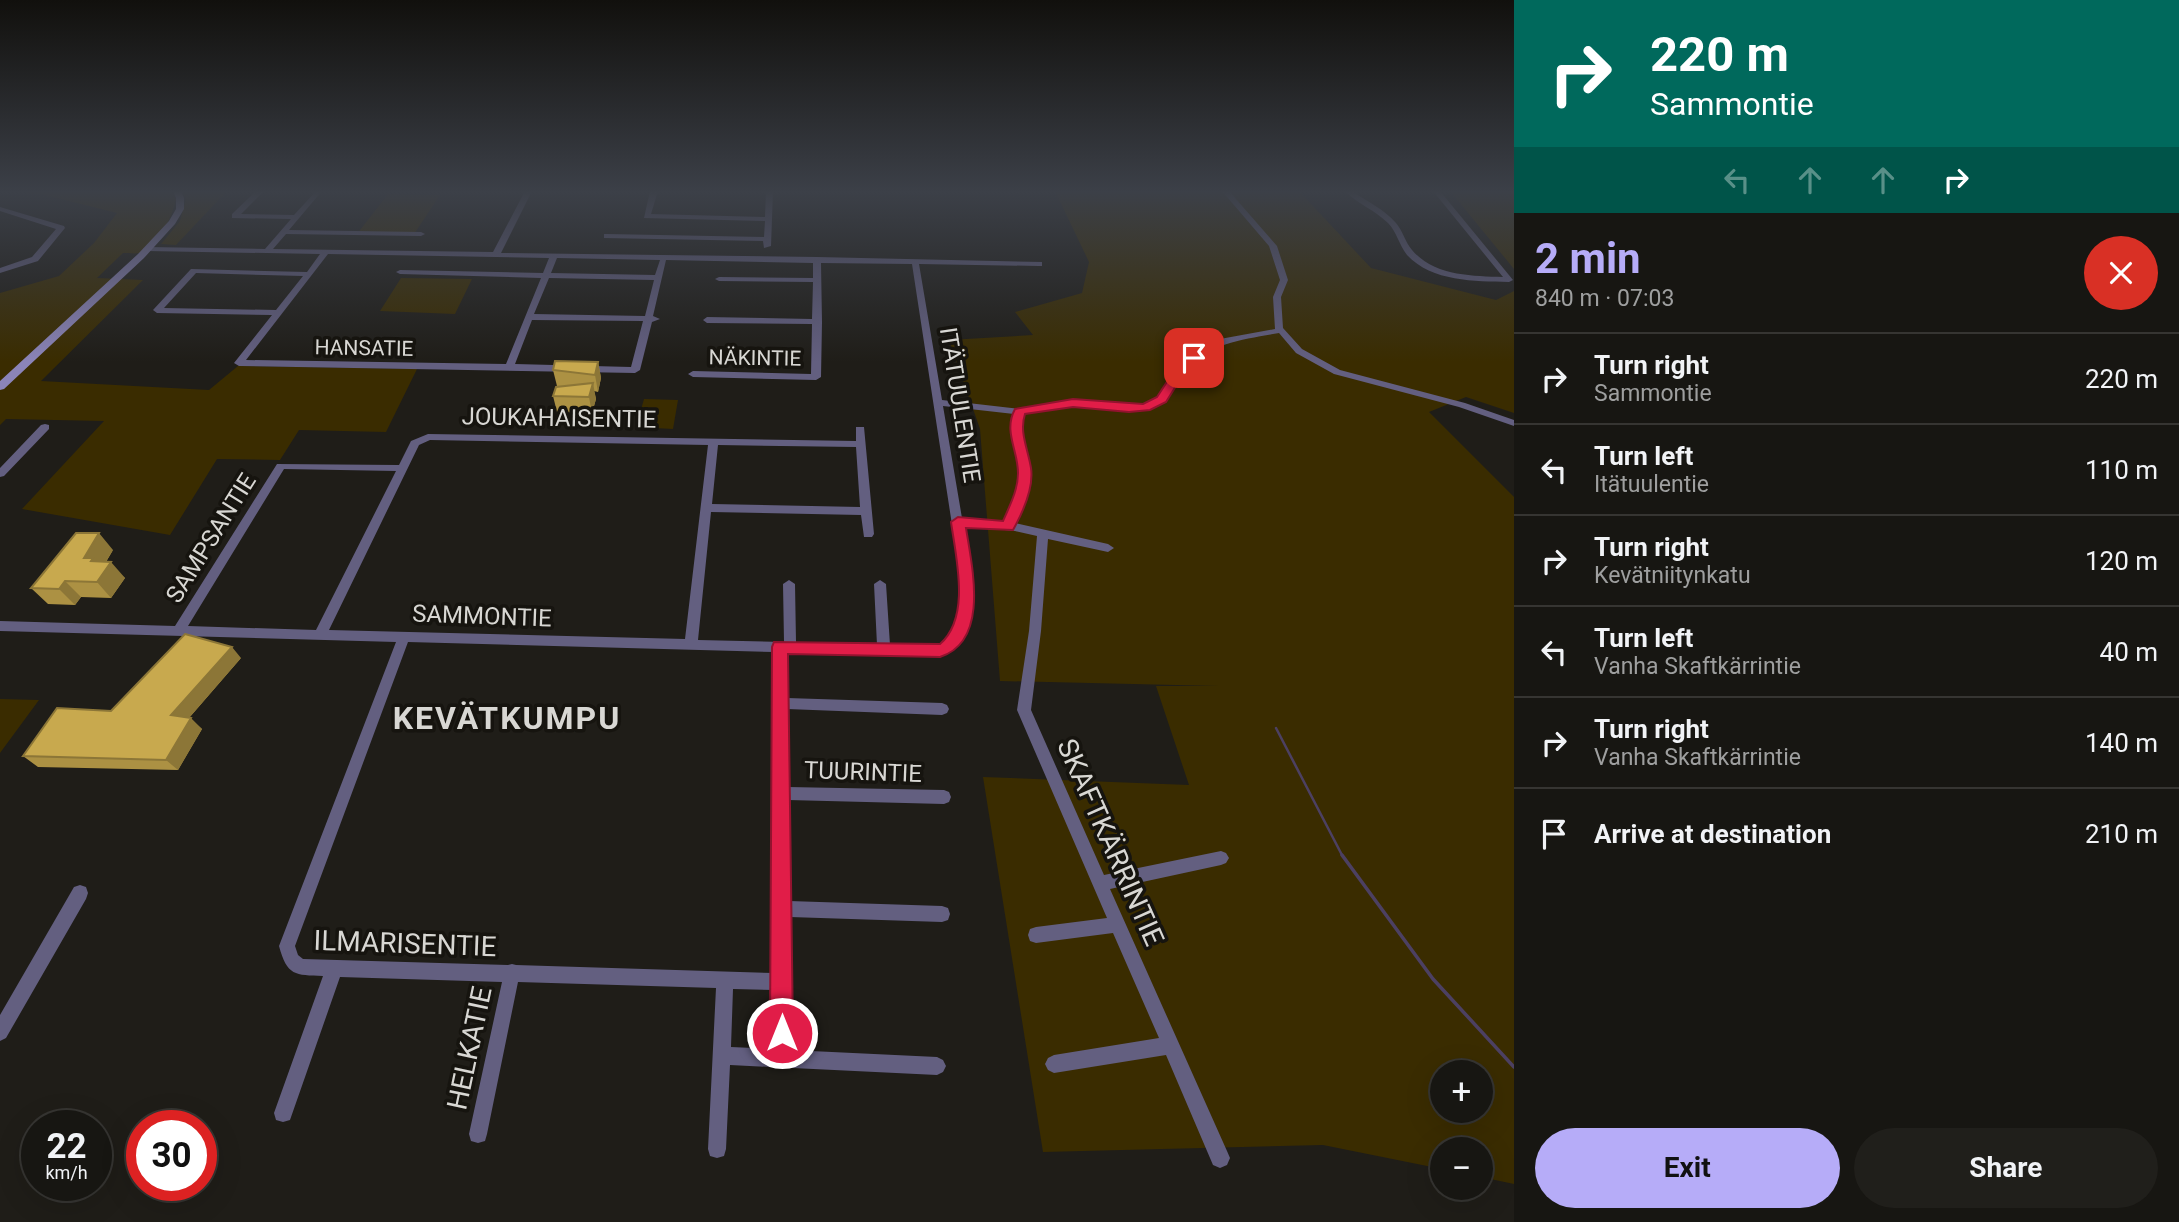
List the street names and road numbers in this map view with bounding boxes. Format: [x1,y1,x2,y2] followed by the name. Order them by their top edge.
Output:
[934,325,986,485] street label: ITÄTUULENTIE
[314,335,414,361] street label: HANSATIE
[708,345,802,371] street label: NÄKINTIE
[461,402,657,434] street label: JOUKAHAISENTIE
[160,468,262,608] street label: SAMPSANTIE
[412,600,552,632] street label: SAMMONTIE
[1050,734,1171,951] street label: SKAFTKÄRRINTIE
[804,756,922,788] street label: TUURINTIE
[313,924,497,963] street label: ILMARISENTIE
[440,983,499,1113] street label: HELKATIE

